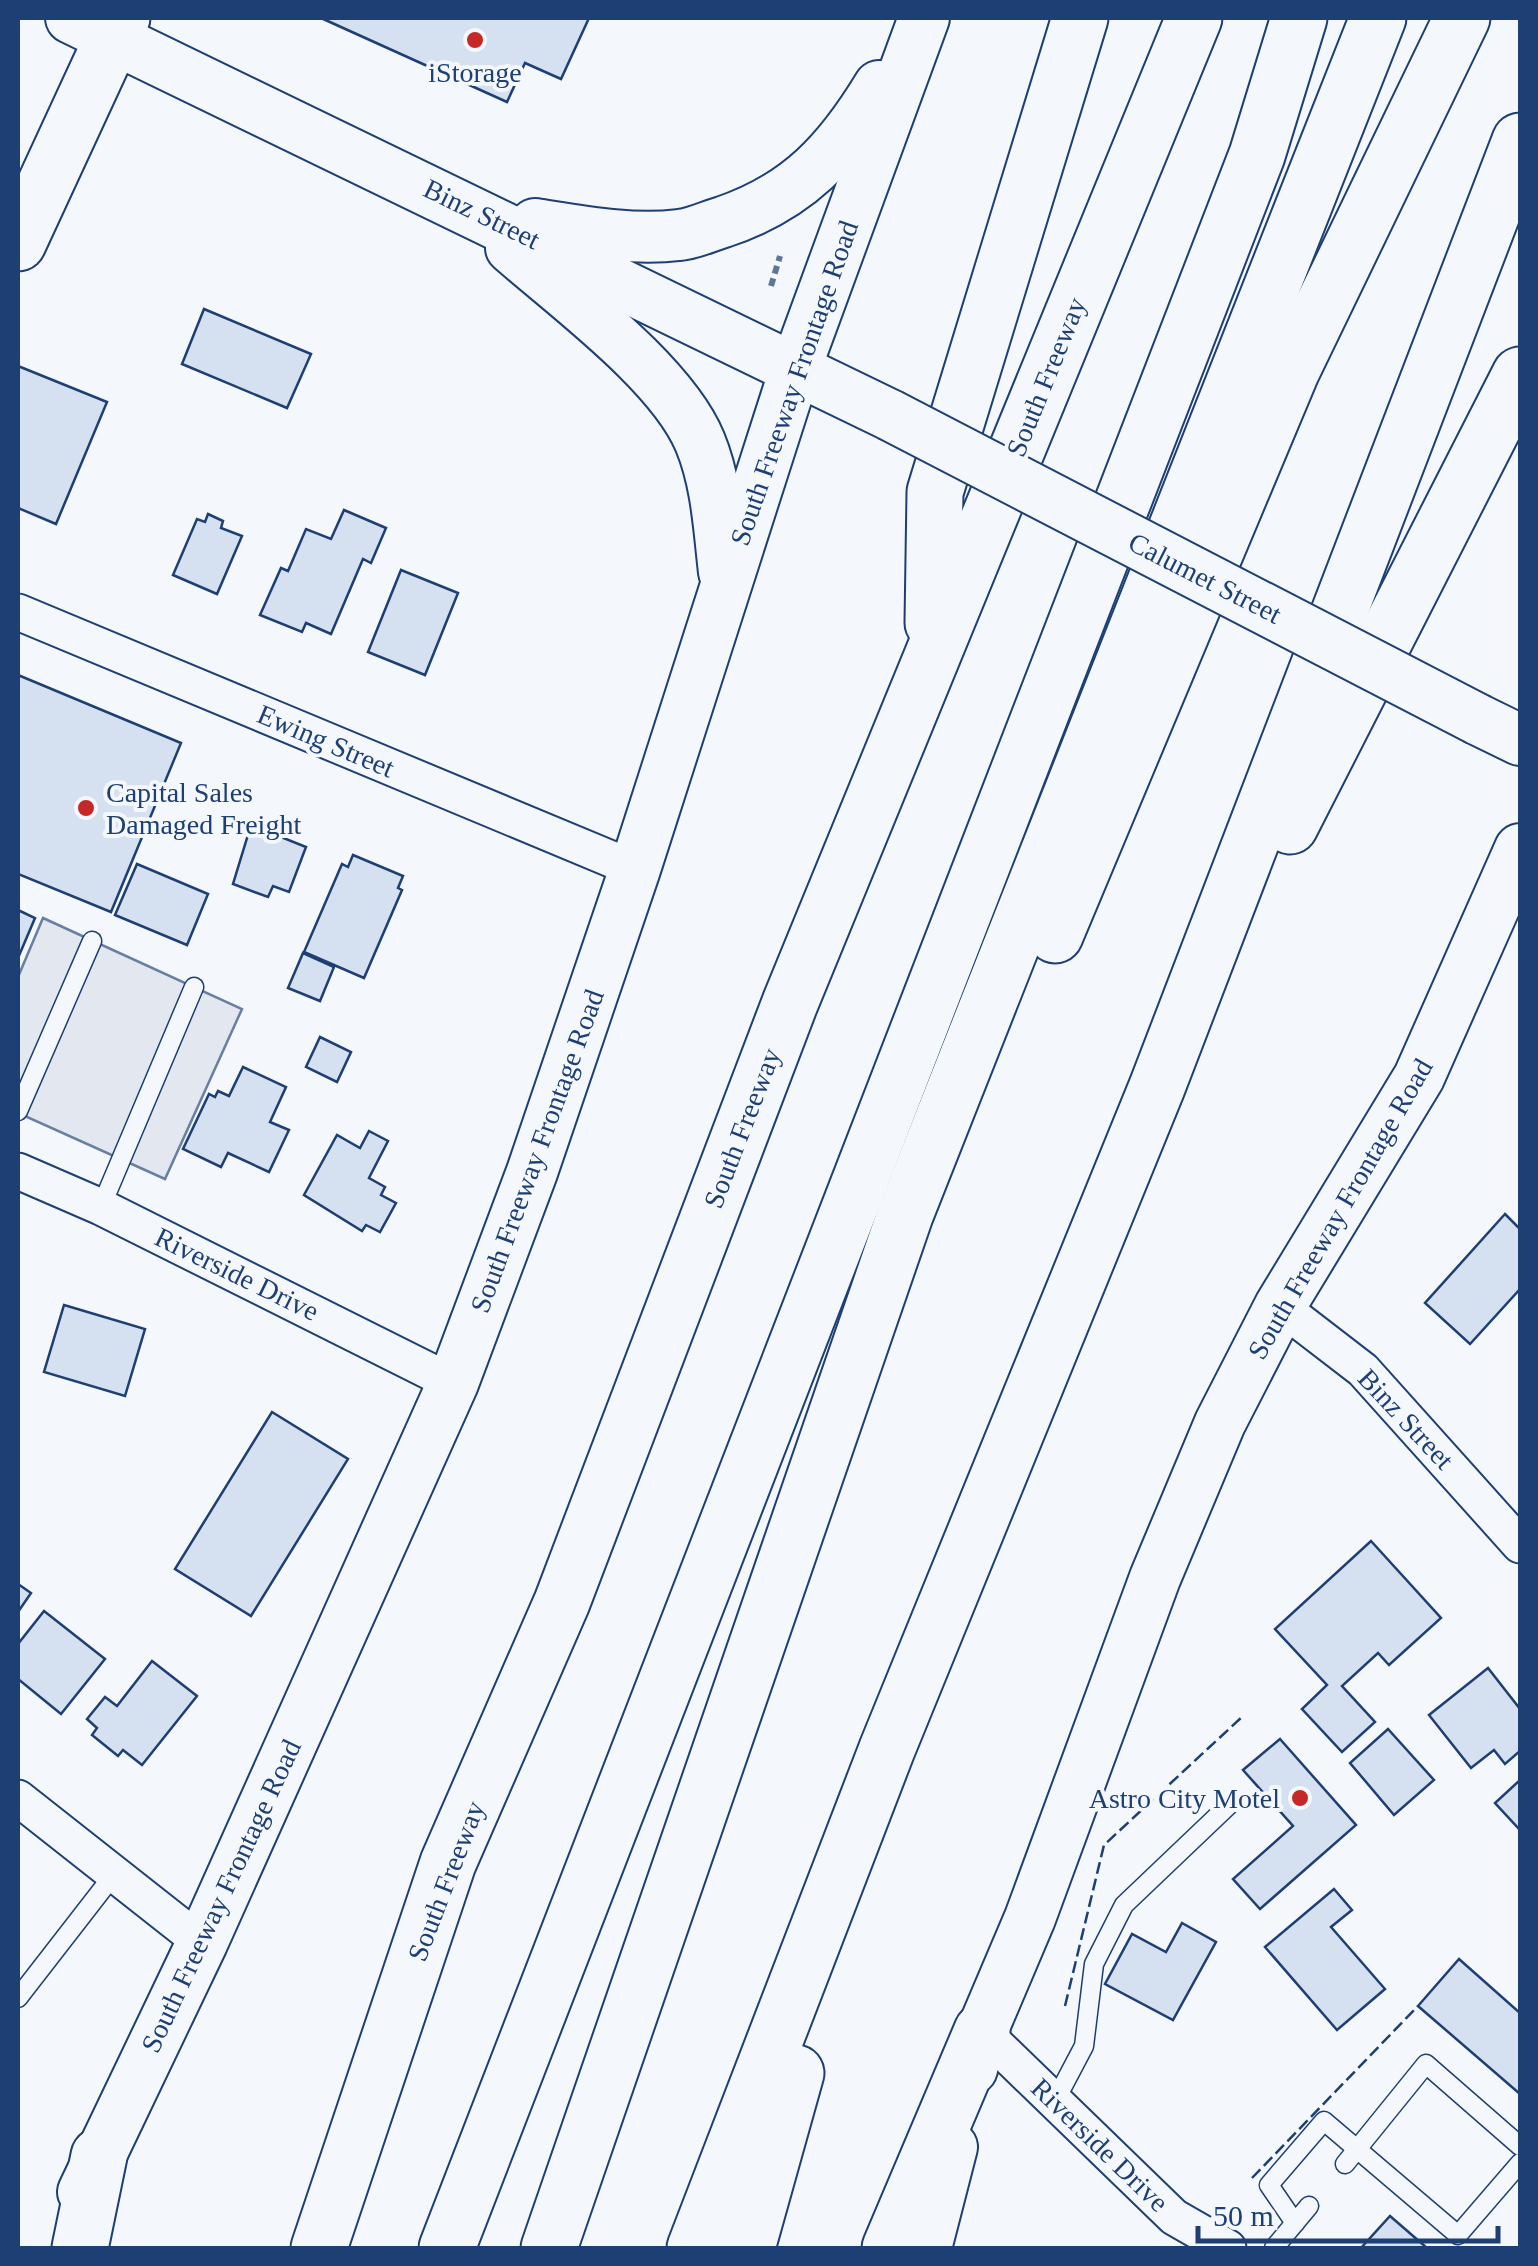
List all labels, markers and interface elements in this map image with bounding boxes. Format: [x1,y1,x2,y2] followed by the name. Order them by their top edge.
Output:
[464,29,486,51] marker: iStorage
[428,57,522,88] place label: iStorage
[419,173,545,255] street label: Binz Street
[724,217,864,549] street label: South Freeway Frontage Road
[1000,293,1092,461] street label: South Freeway
[1123,526,1287,630] street label: Calumet Street
[253,698,399,784] street label: Ewing Street
[106,777,301,840] place label: Capital Sales Damaged Freight
[75,797,97,819] marker: Capital Sales Damaged Freight
[464,985,610,1317] street label: South Freeway Frontage Road
[697,1044,787,1212] street label: South Freeway
[1241,1053,1439,1365] street label: South Freeway Frontage Road
[150,1221,324,1327] street label: Riverside Drive
[1352,1363,1460,1476] street label: Binz Street
[135,1735,307,2057] street label: South Freeway Frontage Road
[1089,1783,1280,1814] place label: Astro City Motel
[1289,1787,1311,1809] marker: Astro City Motel
[401,1797,491,1965] street label: South Freeway
[1025,2072,1175,2218] street label: Riverside Drive
[1198,2181,1498,2243] scale bar
[1213,2199,1274,2232] text: 50 m

